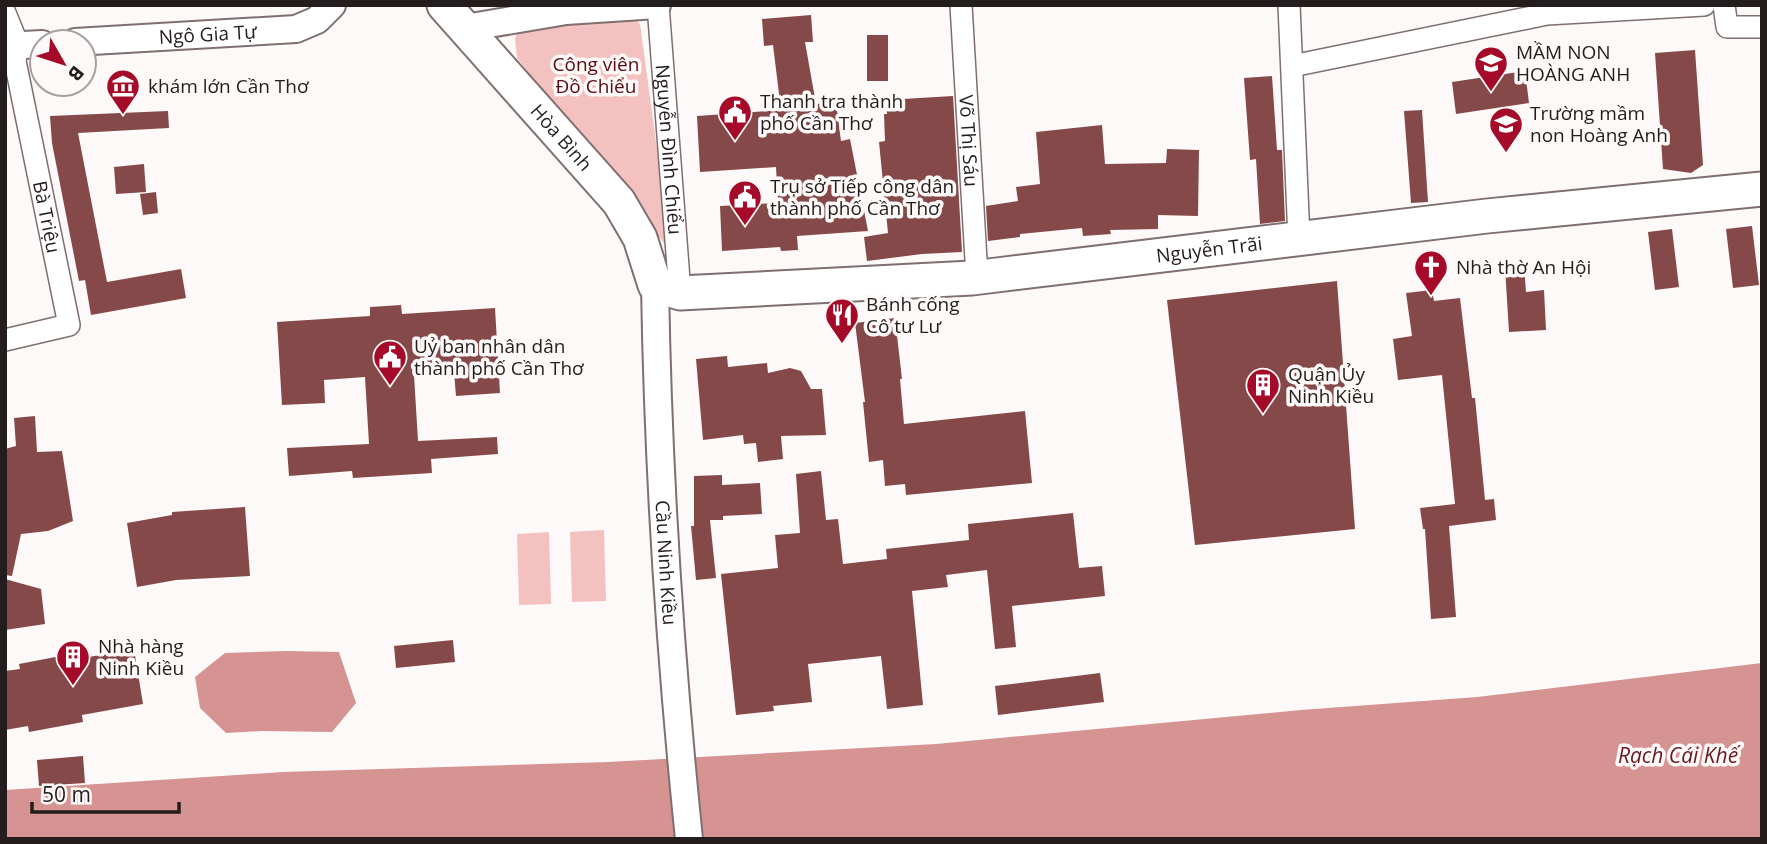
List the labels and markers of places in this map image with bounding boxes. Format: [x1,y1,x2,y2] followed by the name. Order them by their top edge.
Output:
[1516,39,1630,87] place label: MẦM NON HOÀNG ANH
[1472,44,1510,93] school or university icon: MẦM NON HOÀNG ANH
[104,67,142,116] museum icon: khám lớn Cần Thơ
[148,73,310,99] place label: khám lớn Cần Thơ
[760,88,903,136] place label: Thanh tra thành phố Cần Thơ
[716,93,754,142] public building icon: Thanh tra thành phố Cần Thơ
[1530,100,1668,148] place label: Trường mầm non Hoàng Anh
[1487,105,1525,154] school or university icon: Trường mầm non Hoàng Anh
[770,173,954,221] place label: Trụ sở Tiếp công dân thành phố Cần Thơ
[726,178,764,227] public building icon: Trụ sở Tiếp công dân thành phố Cần Thơ
[1412,248,1450,297] church icon: Nhà thờ An Hội
[1456,254,1591,280] place label: Nhà thờ An Hội
[866,291,960,339] place label: Bánh cống Cô tư Lư
[823,296,861,345] restaurant icon: Bánh cống Cô tư Lư
[414,333,585,381] place label: Uỷ ban nhân dân thành phố Cần Thơ
[371,338,409,387] public building icon: Uỷ ban nhân dân thành phố Cần Thơ
[1288,361,1374,409] place label: Quận Ủy Ninh Kiều
[1244,366,1282,415] building icon: Quận Ủy Ninh Kiều
[98,633,184,681] place label: Nhà hàng Ninh Kiều
[54,638,92,687] building icon: Nhà hàng Ninh Kiều

